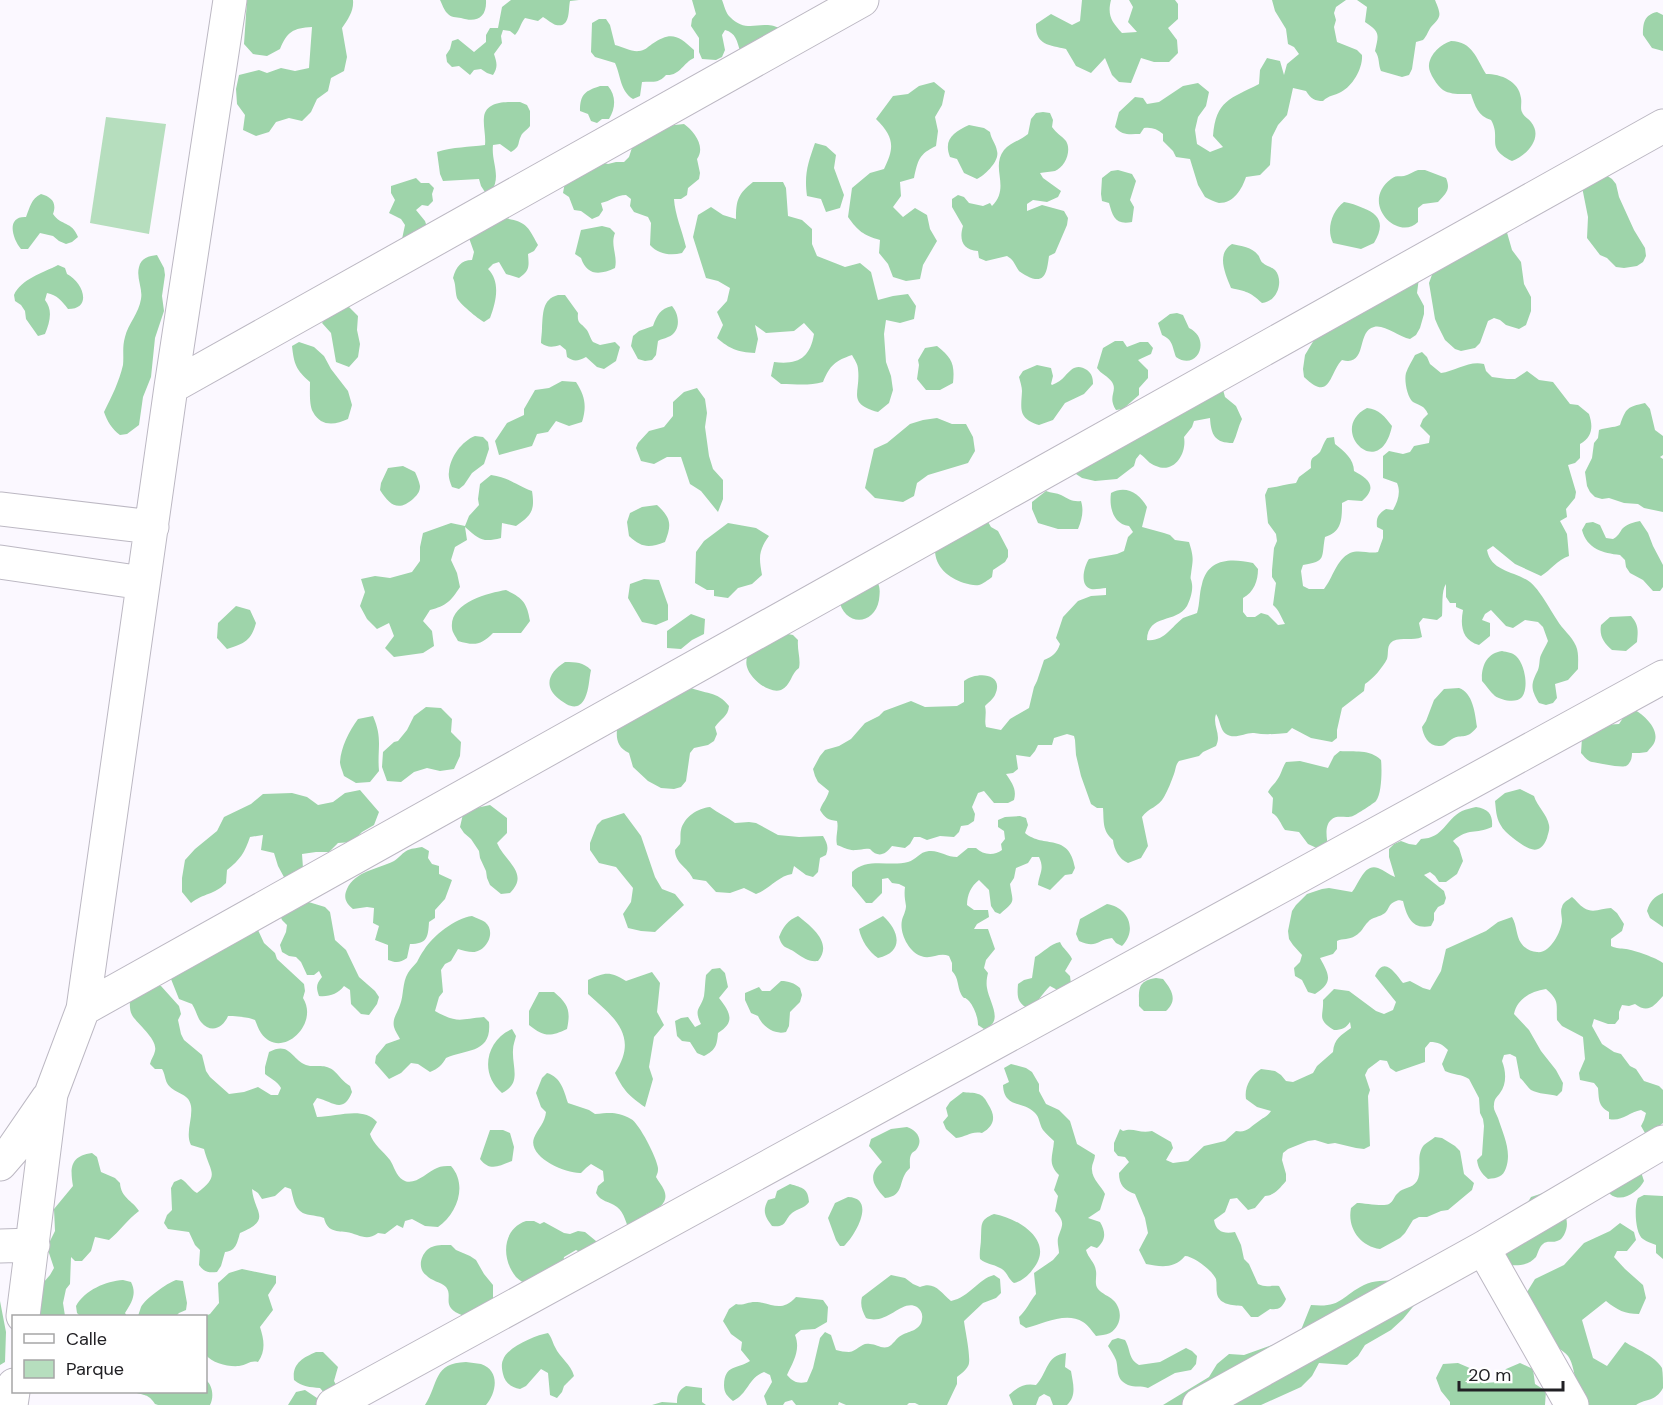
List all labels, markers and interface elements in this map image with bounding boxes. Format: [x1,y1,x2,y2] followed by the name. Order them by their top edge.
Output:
[12,1315,207,1393] legend
[66,1327,107,1351] text: Calle
[1459,1354,1562,1392] scale bar
[66,1357,124,1381] text: Parque
[1468,1363,1511,1387] text: 20 m

